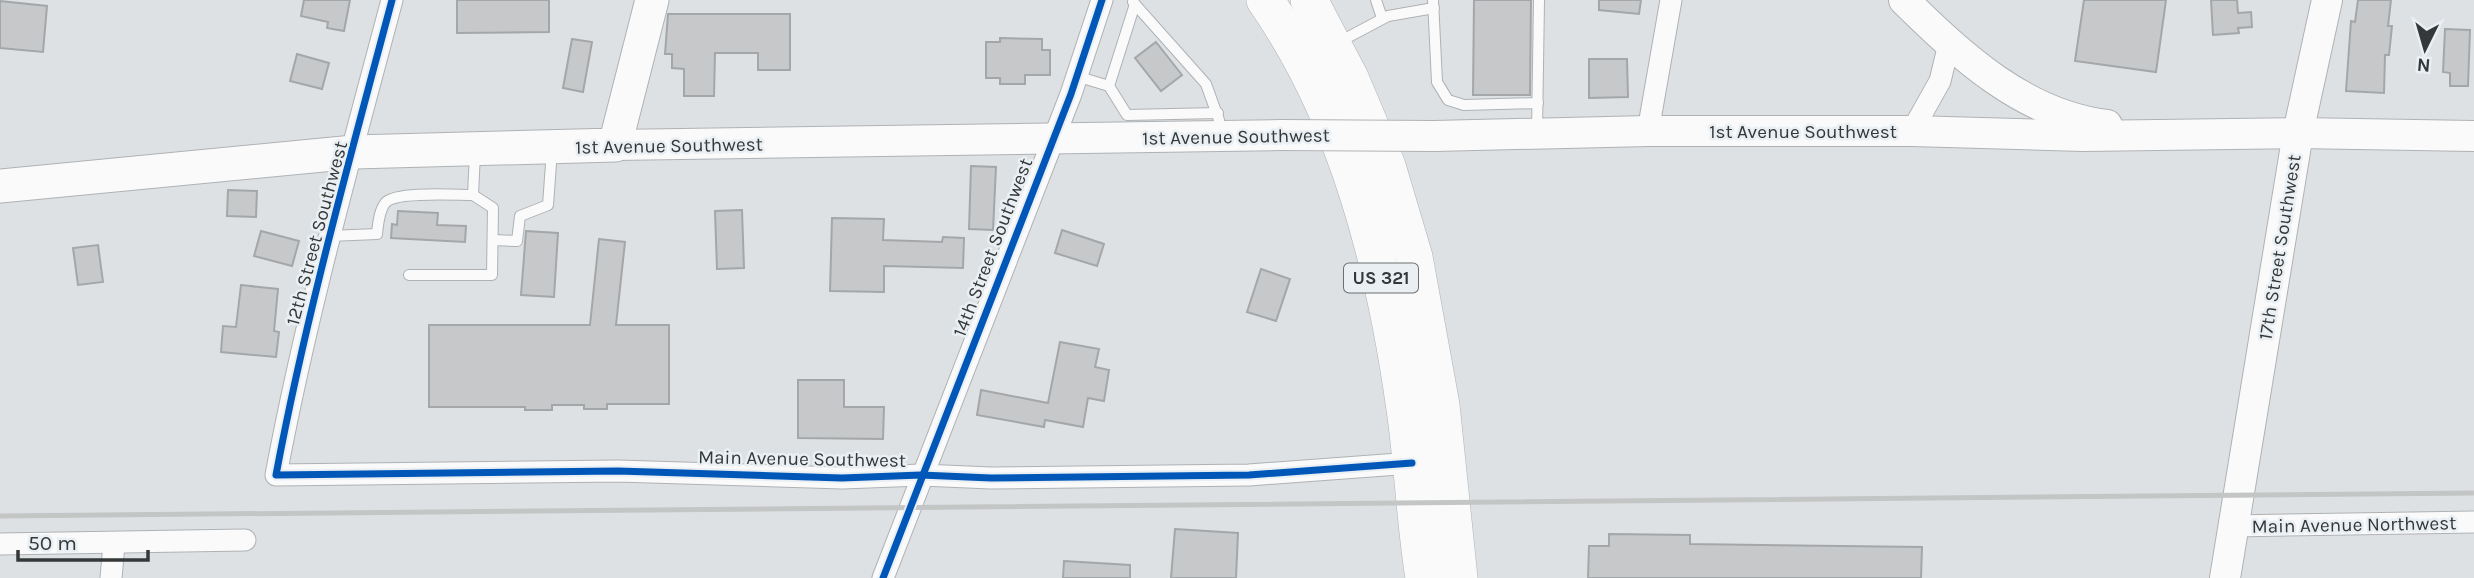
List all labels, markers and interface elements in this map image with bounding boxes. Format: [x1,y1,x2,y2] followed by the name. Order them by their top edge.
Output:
[2390,14,2460,84] north arrow
[2416,53,2431,76] text: N
[1709,121,1897,143] street label: 1st Avenue Southwest
[1142,124,1330,150] street label: 1st Avenue Southwest
[575,133,763,159] street label: 1st Avenue Southwest
[282,139,352,328] street label: 12th Street Southwest
[2254,153,2306,342] street label: 17th Street Southwest
[949,155,1037,340] street label: 14th Street Southwest
[1344,264,1418,292] road number: US 321
[698,446,906,472] street label: Main Avenue Southwest
[2251,512,2457,538] street label: Main Avenue Northwest
[18,518,147,562] scale bar
[28,531,77,555] text: 50 m

